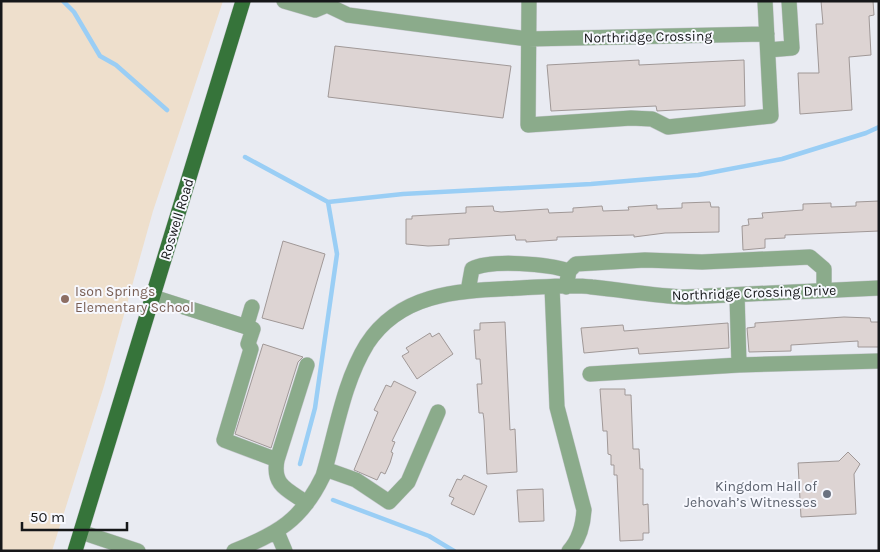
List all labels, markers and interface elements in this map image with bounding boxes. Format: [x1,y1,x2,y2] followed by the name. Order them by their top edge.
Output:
[584,27,712,47] street label: Northridge Crossing
[157,176,197,262] street label: Roswell Road
[672,282,836,304] street label: Northridge Crossing Drive
[75,283,194,316] place label: Ison Springs Elementary School
[59,293,71,305] marker: Ison Springs Elementary School
[684,478,817,511] place label: Kingdom Hall of Jehovah’s Witnesses
[821,488,833,500] marker: Kingdom Hall of Jehovah’s Witnesses
[22,500,128,532] scale bar
[30,508,65,526] text: 50 m

